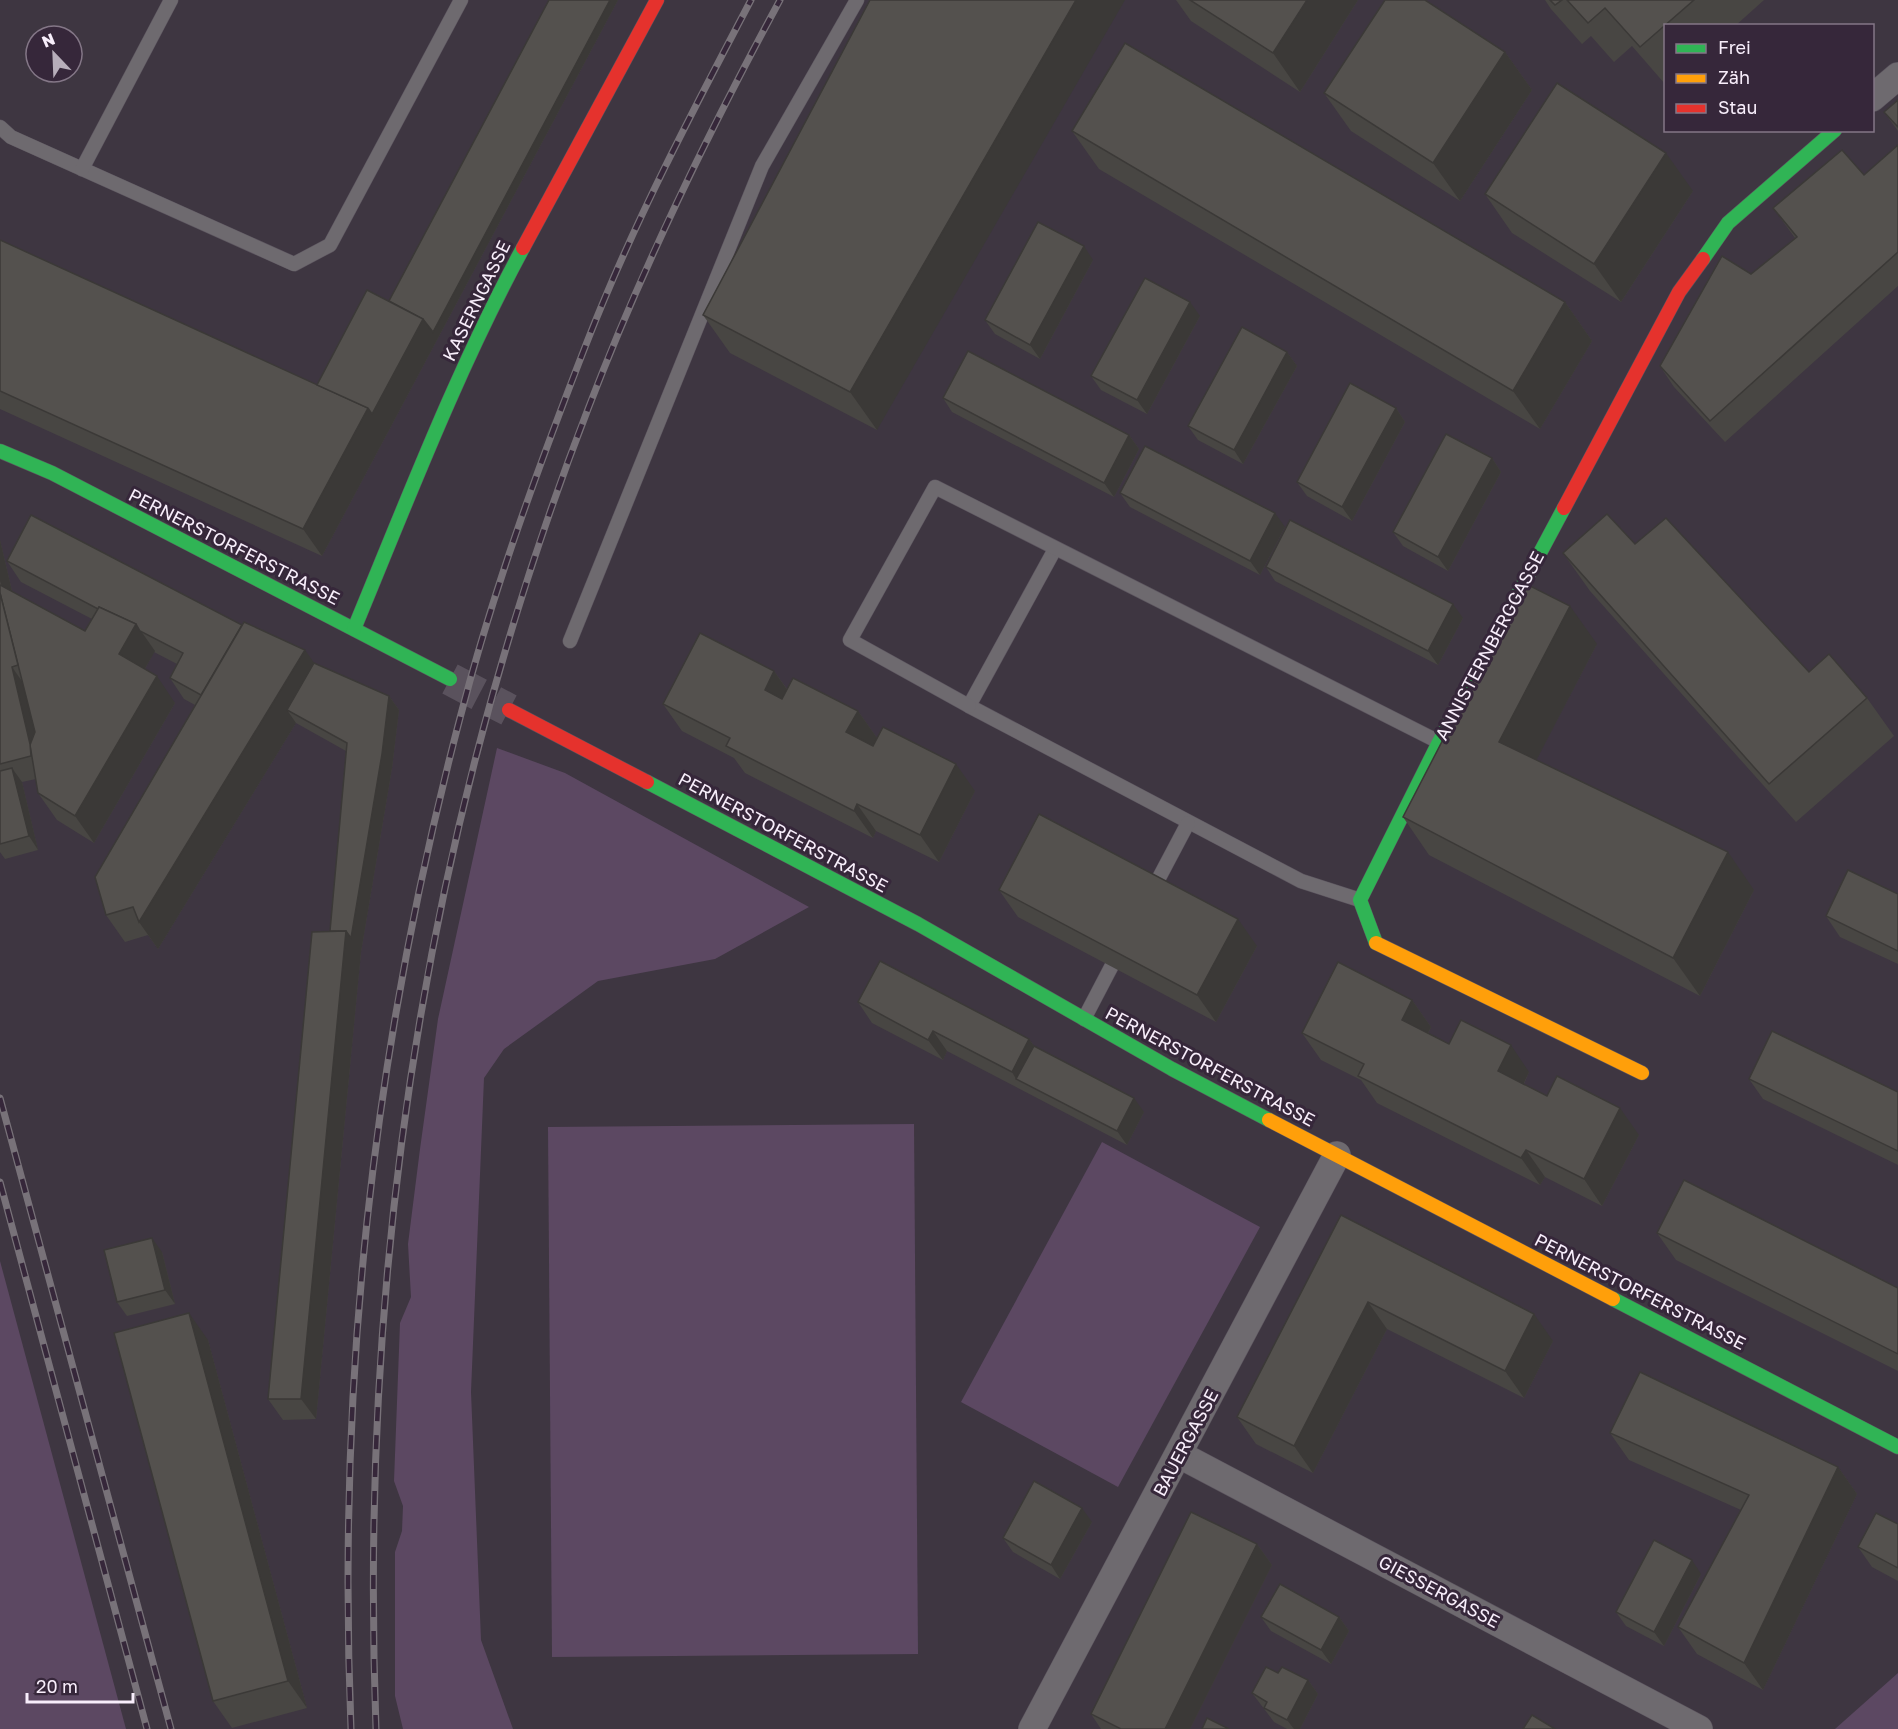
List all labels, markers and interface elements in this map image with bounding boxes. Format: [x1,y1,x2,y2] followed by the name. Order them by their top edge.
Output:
[24,24,84,84] north arrow
[1664,24,1874,132] legend
[39,29,58,52] text: N
[1718,36,1751,58] text: Frei
[1718,66,1750,88] text: Zäh
[1718,96,1757,118] text: Stau
[437,237,515,364] street label: KASERNGASSE
[125,483,344,609] street label: PERNERSTORFERSTRASSE
[1430,547,1548,744] street label: ANNISTERNBERGGASSE
[675,767,892,897] street label: PERNERSTORFERSTRASSE
[1102,1001,1319,1131] street label: PERNERSTORFERSTRASSE
[1531,1228,1750,1354] street label: PERNERSTORFERSTRASSE
[1148,1385,1222,1500] street label: BAUERGASSE
[1375,1550,1504,1632] street label: GIESSERGASSE
[27,1666,134,1704] scale bar
[36,1675,78,1697] text: 20 m

